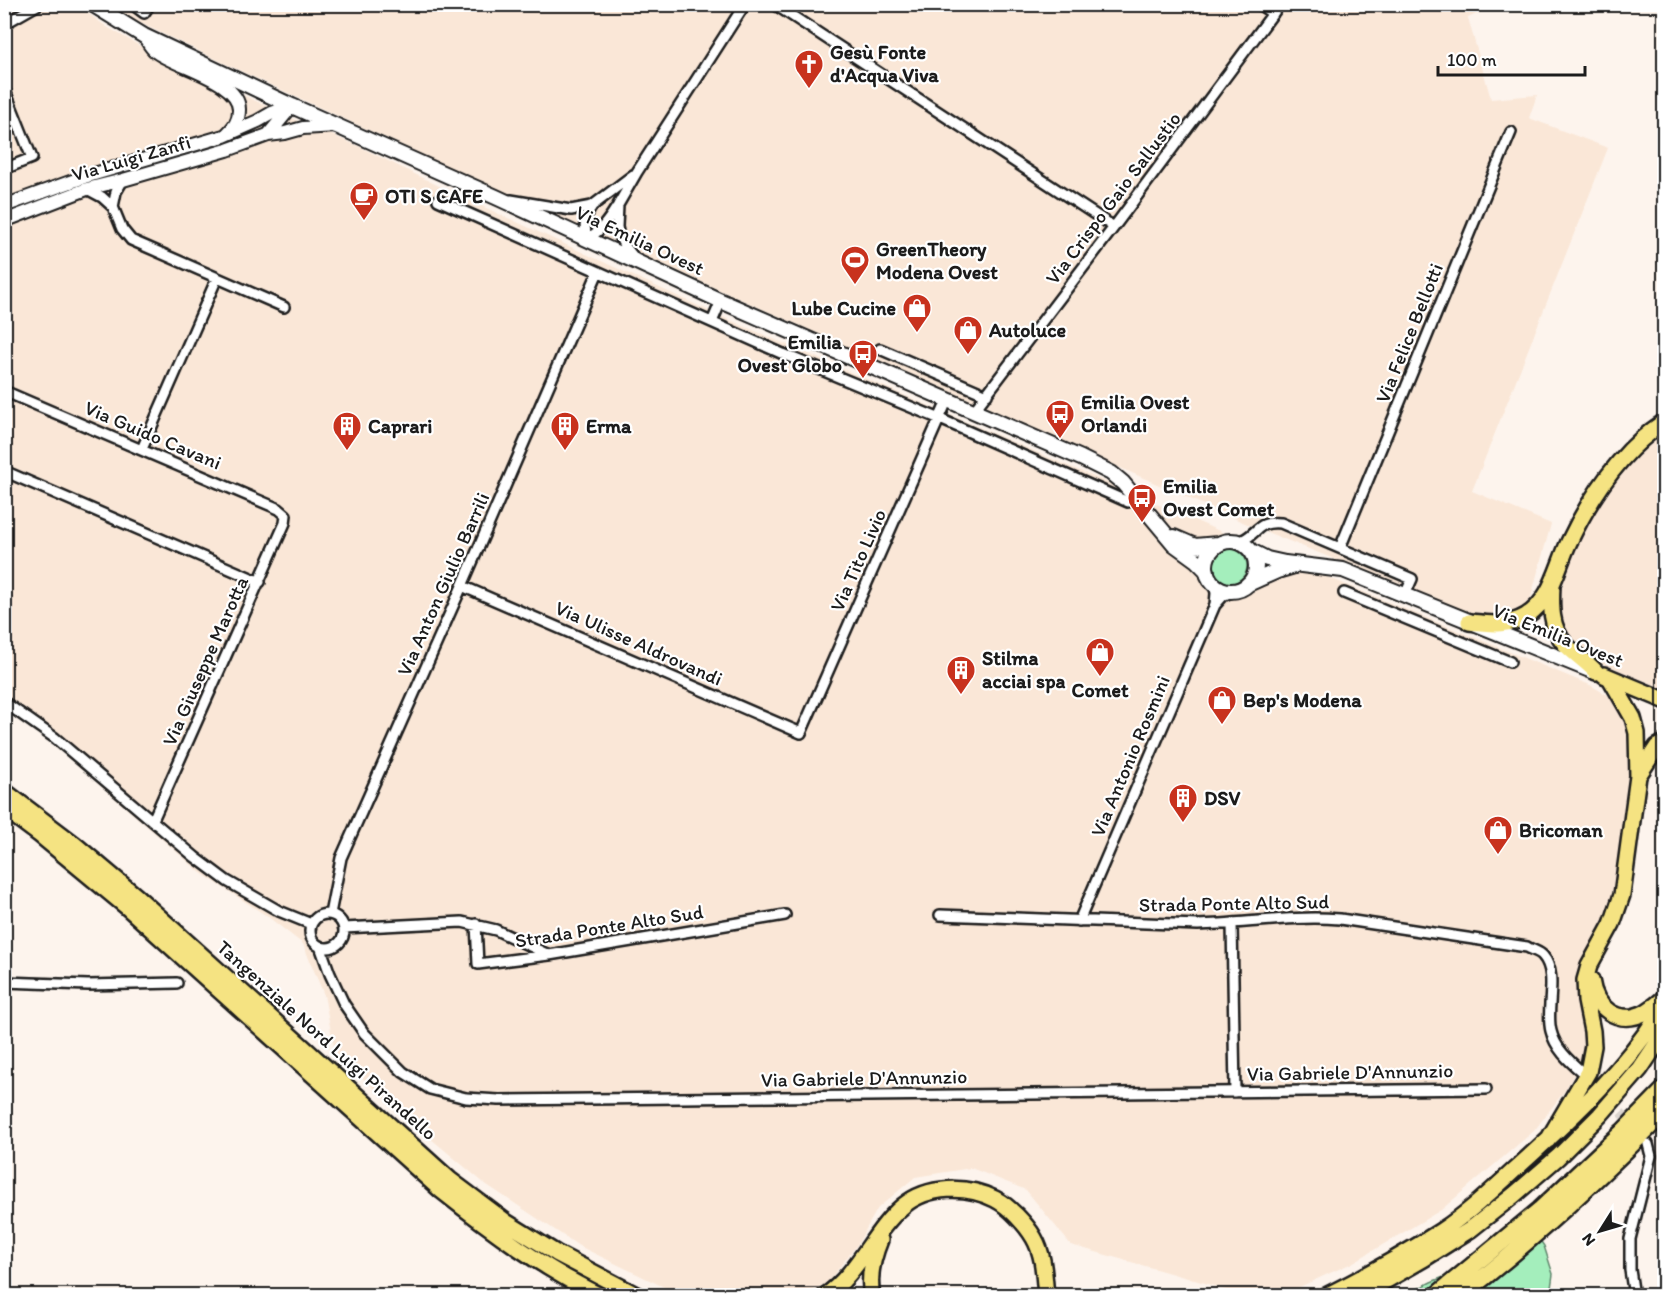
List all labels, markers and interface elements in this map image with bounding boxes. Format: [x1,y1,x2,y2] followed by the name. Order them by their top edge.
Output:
[1438,39,1585,77] scale bar
[830,40,939,88] place label: Gesù Fonte d'Acqua Viva
[793,48,825,90] church icon: Gesù Fonte d'Acqua Viva
[1447,49,1497,71] text: 100 m
[1040,107,1186,289] street label: Via Crispo Gaio Sallustio
[69,130,193,186] street label: Via Luigi Zanfi
[348,180,380,222] cafe icon: OTI S CAFE
[385,184,483,208] place label: OTI S CAFE
[572,200,709,280] street label: Via Emilia Ovest
[876,237,998,284] place label: GreenTheory Modena Ovest
[839,244,871,286] sports icon: GreenTheory Modena Ovest
[1370,260,1448,406] street label: Via Felice Bellotti
[901,292,933,334] shop icon: Lube Cucine
[792,296,896,320] place label: Lube Cucine
[952,314,984,356] shop icon: Autoluce
[988,318,1067,342] place label: Autoluce
[738,330,843,377] place label: Emilia Ovest Globo
[847,338,879,380] bus stop icon: Emilia Ovest Globo
[1081,390,1190,437] place label: Emilia Ovest Orlandi
[81,395,225,475] street label: Via Guido Cavani
[1044,398,1076,440] bus stop icon: Emilia Ovest Orlandi
[331,410,363,452] building icon: Caprari
[549,410,581,452] building icon: Erma
[368,414,432,439] place label: Caprari
[586,414,632,438] place label: Erma
[1163,474,1275,521] place label: Emilia Ovest Comet
[1126,482,1158,524] bus stop icon: Emilia Ovest Comet
[392,489,494,679] street label: Via Anton Giulio Barrili
[825,505,891,615] street label: Via Tito Livio
[157,572,253,749] street label: Via Giuseppe Marotta
[552,595,726,691] street label: Via Ulisse Aldrovandi
[1489,598,1627,672] street label: Via Emilia Ovest
[1084,636,1116,678] shop icon: Comet
[982,646,1066,694] place label: Stilma acciai spa
[945,654,977,696] building icon: Stilma acciai spa
[1085,672,1175,840] street label: Via Antonio Rosmini
[1072,678,1129,702] place label: Comet
[1206,684,1238,726] shop icon: Bep's Modena
[1243,688,1362,713] place label: Bep's Modena
[1167,782,1199,824] building icon: DSV
[1204,786,1240,810] place label: DSV
[1482,814,1514,856] shop icon: Bricoman
[1519,818,1603,842] place label: Bricoman
[1139,889,1330,917] street label: Strada Ponte Alto Sud
[513,899,705,953] street label: Strada Ponte Alto Sud
[212,935,442,1145] street label: Tangenziale Nord Luigi Pirandello
[1247,1058,1453,1086] street label: Via Gabriele D'Annunzio
[761,1064,967,1092] street label: Via Gabriele D'Annunzio
[1570,1201,1630,1261] north arrow
[1578,1230,1599,1250] text: N

